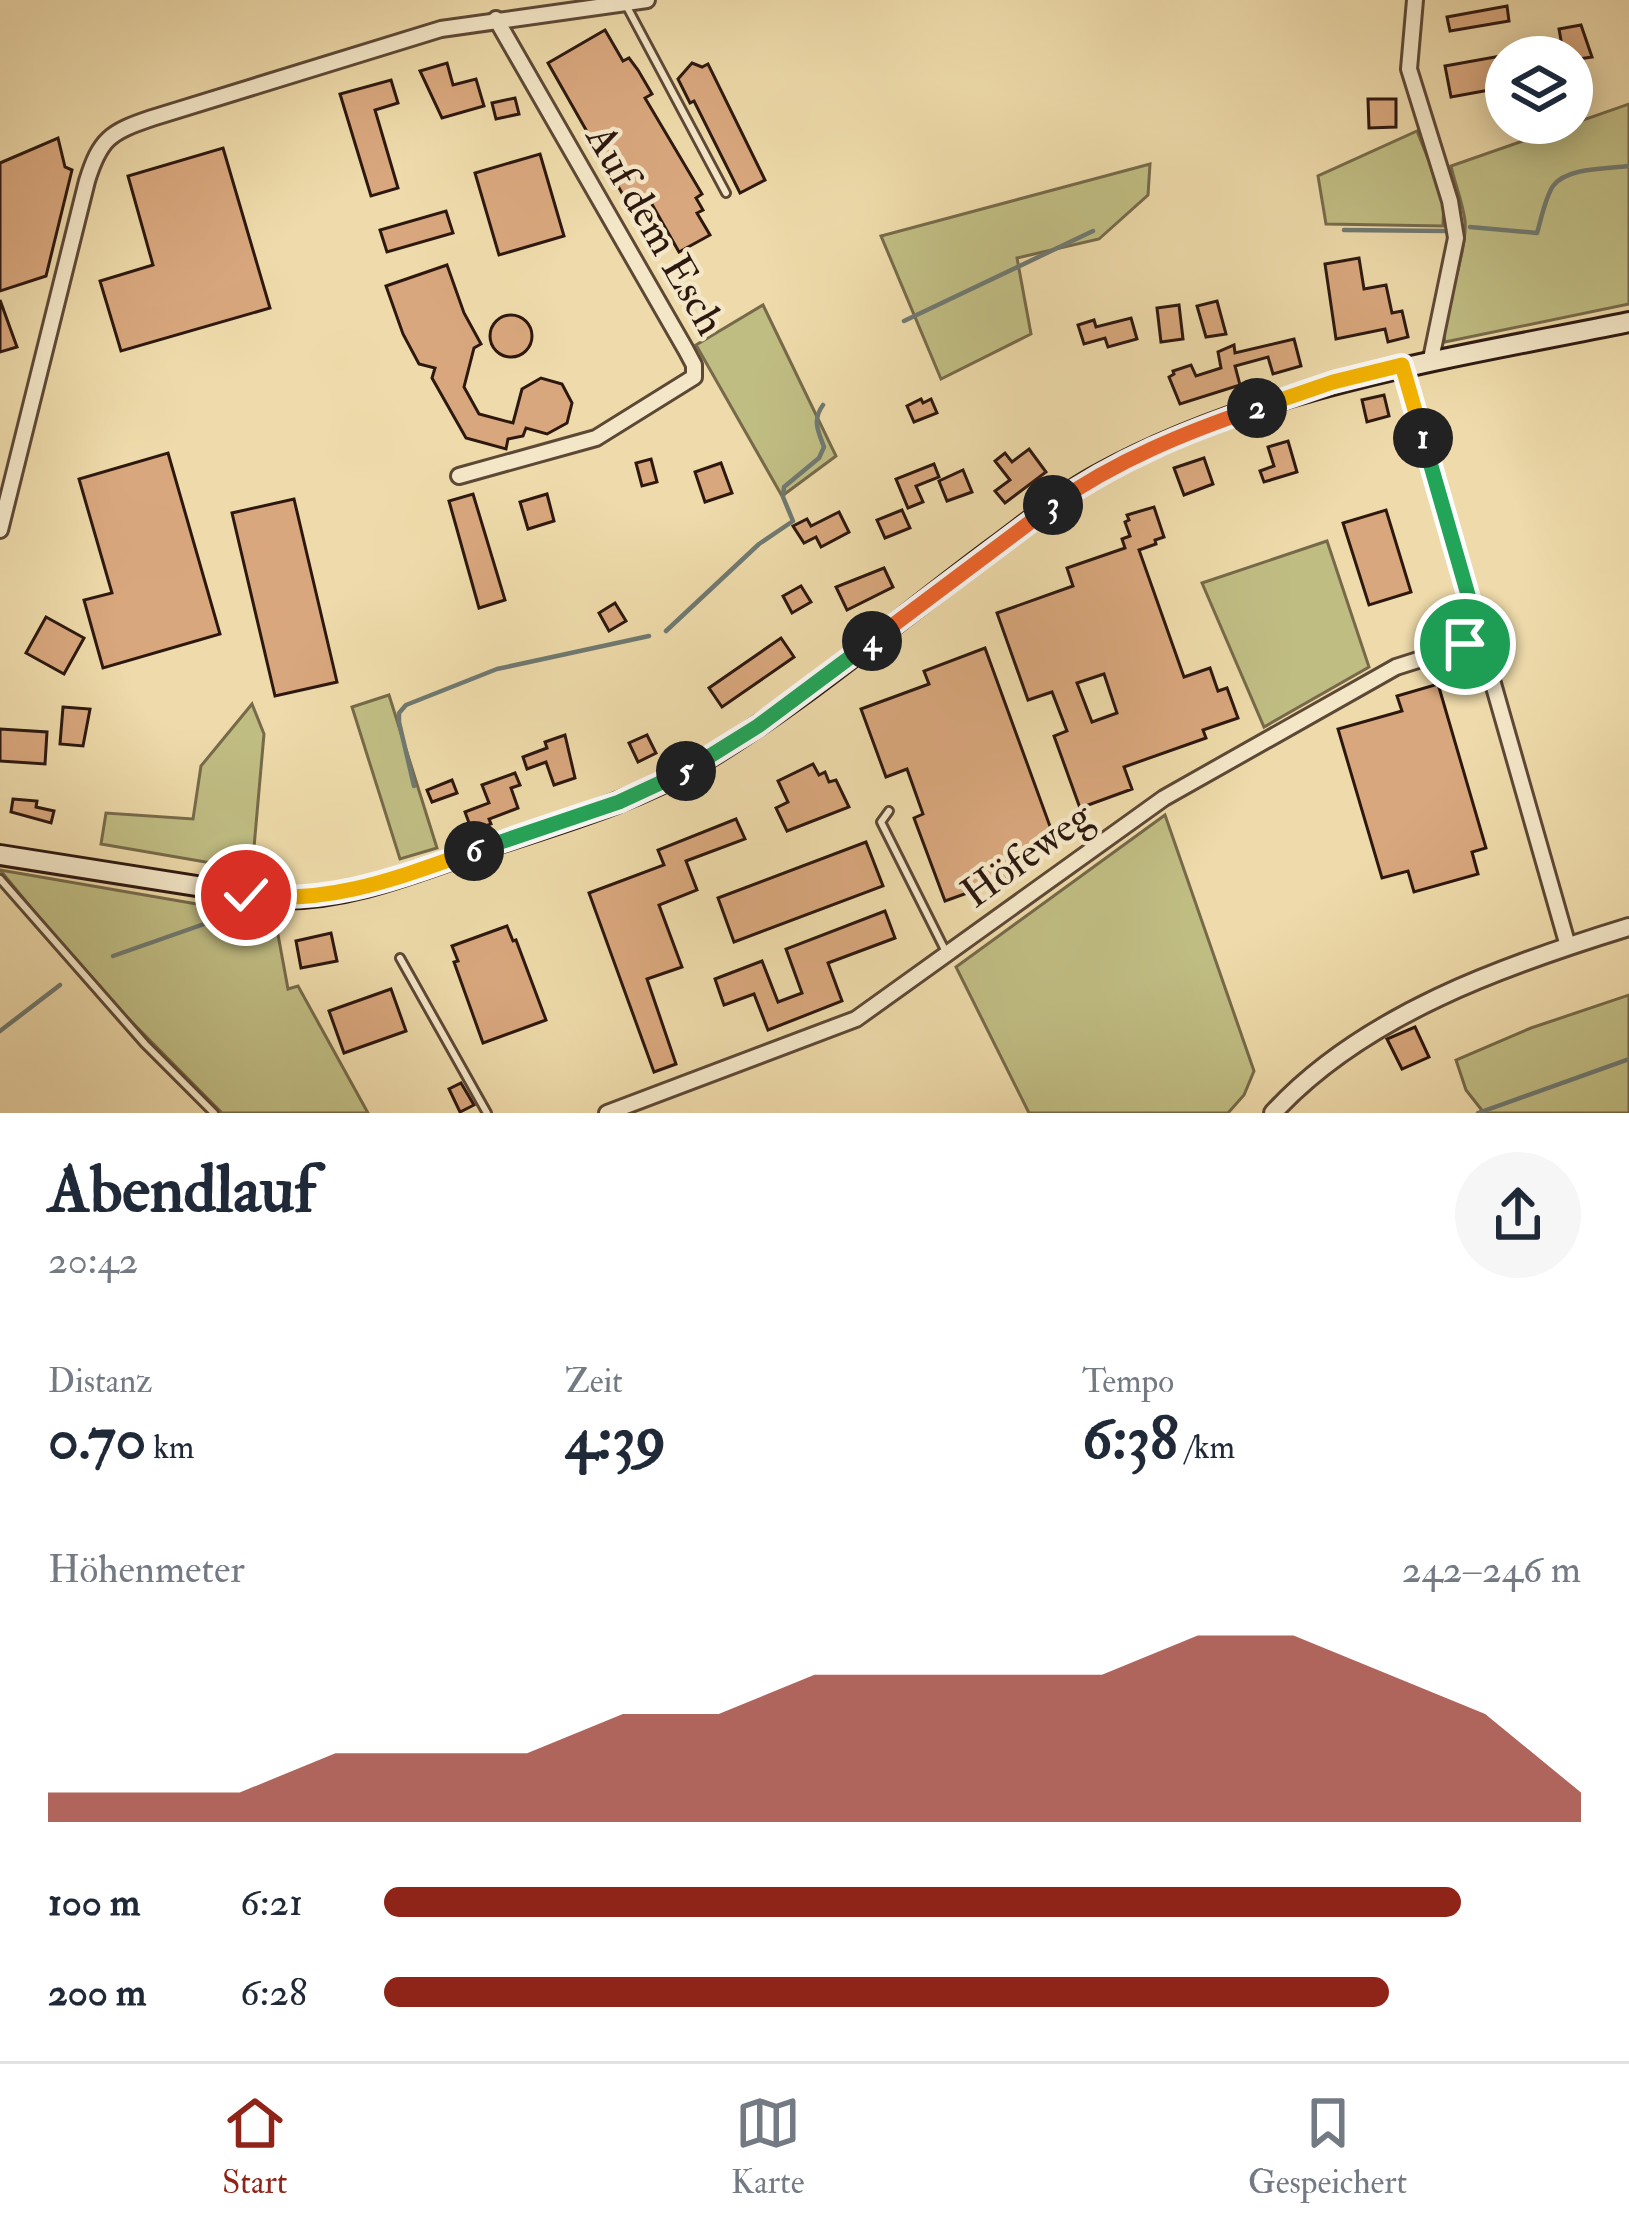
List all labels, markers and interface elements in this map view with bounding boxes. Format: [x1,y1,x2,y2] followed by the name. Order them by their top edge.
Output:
[1485,36,1593,144] map controls
[1485,36,1593,144] button: layers
[573,115,736,344] street label: Auf dem Esch
[1227,378,1287,438] pin: 2
[1249,387,1265,428] text: 2
[1393,408,1453,468] pin: 1
[1417,417,1429,458] text: 1
[1023,475,1083,535] pin: 3
[1047,484,1059,525] text: 3
[1414,593,1516,695] pin
[842,611,902,671] pin: 4
[1432,611,1498,677] icon: arrive
[863,620,881,661] text: 4
[656,741,716,801] pin: 5
[679,750,693,791] text: 5
[951,789,1104,920] street label: Höfeweg
[444,821,504,881] pin: 6
[466,830,482,871] text: 6
[195,844,297,946] pin
[213,862,279,928] icon: check
[48,1149,316,1232] text: Abendlauf
[1455,1152,1581,1278] button: share
[48,1236,138,1285] text: 20:42
[48,1361,152,1402] text: Distanz
[565,1361,623,1402] text: Zeit
[1082,1361,1174,1402] text: Tempo
[48,1402,146,1477] text: 0.70
[565,1402,666,1477] text: 4:39
[1082,1402,1178,1477] text: 6:38
[146,1427,194,1468] text: km
[1178,1427,1235,1468] text: /km
[48,1545,245,1594] text: Höhenmeter
[1402,1545,1581,1594] text: 242–246 m
[48,1878,140,1927] text: 100 m
[240,1878,303,1927] text: 6:21
[48,1968,146,2017] text: 200 m
[240,1968,307,2017] text: 6:28
[222,2090,288,2203] tab: Start
[731,2090,805,2203] tab: Karte
[1248,2090,1407,2203] tab: Gespeichert

